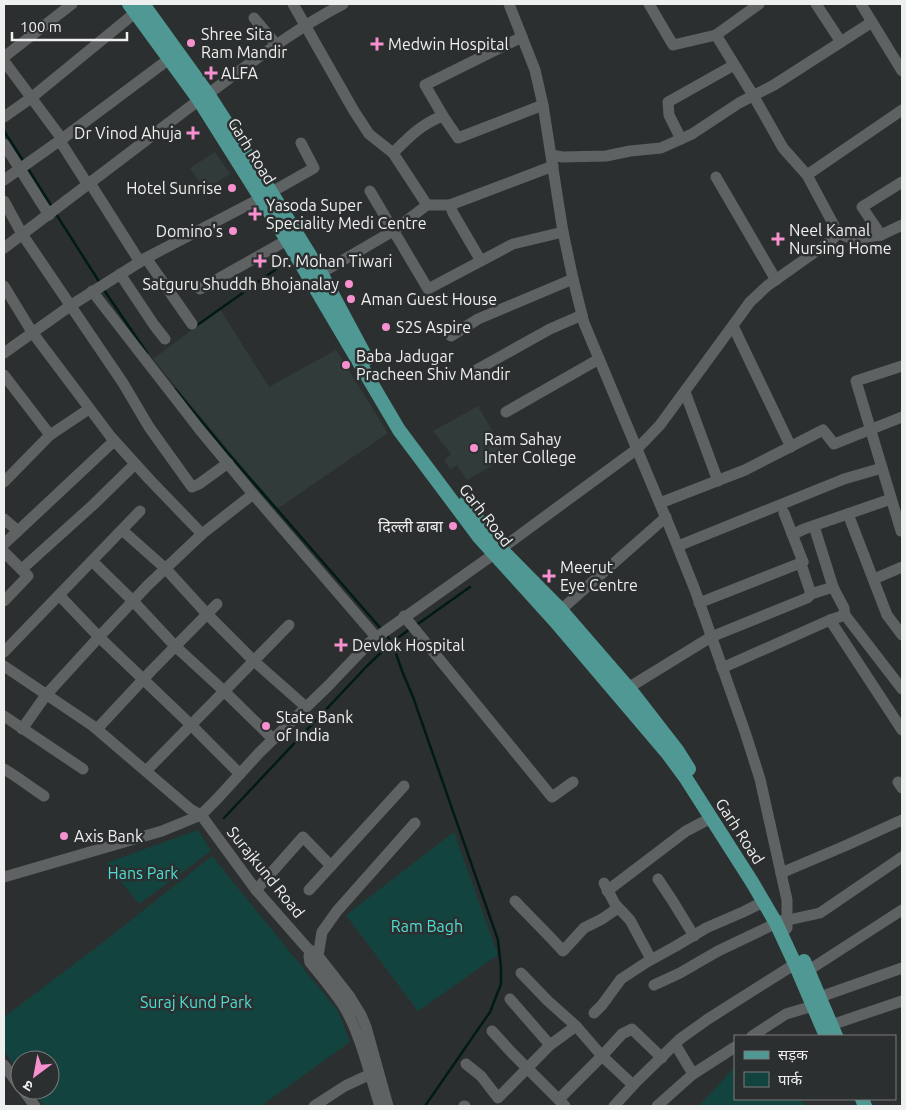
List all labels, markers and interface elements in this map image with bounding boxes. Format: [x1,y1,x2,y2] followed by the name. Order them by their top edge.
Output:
[12,10,128,42] scale bar
[20,18,62,35] text: 100 m
[201,25,287,61] place label: Shree Sita Ram Mandir
[388,35,509,53] place label: Medwin Hospital
[185,37,197,49] marker: Shree Sita Ram Mandir
[370,37,384,51] marker: Medwin Hospital
[221,64,258,82] place label: ALFA
[205,67,217,79] marker: ALFA
[225,115,279,187] street label: Garh Road
[74,124,182,142] place label: Dr Vinod Ahuja
[186,126,200,140] marker: Dr Vinod Ahuja
[126,179,222,197] place label: Hotel Sunrise
[226,182,238,194] marker: Hotel Sunrise
[266,196,426,232] place label: Yasoda Super Speciality Medi Centre
[248,207,262,221] marker: Yasoda Super Speciality Medi Centre
[789,221,892,257] place label: Neel Kamal Nursing Home
[156,222,223,240] place label: Domino's
[227,225,239,237] marker: Domino's
[771,232,785,246] marker: Neel Kamal Nursing Home
[271,252,392,270] place label: Dr. Mohan Tiwari
[253,254,267,268] marker: Dr. Mohan Tiwari
[142,275,339,293] place label: Satguru Shuddh Bhojanalay
[343,278,355,290] marker: Satguru Shuddh Bhojanalay
[361,290,497,308] place label: Aman Guest House
[345,293,357,305] marker: Aman Guest House
[396,318,471,336] place label: S2S Aspire
[380,321,392,333] marker: S2S Aspire
[356,347,510,383] place label: Baba Jadugar Pracheen Shiv Mandir
[340,359,352,371] marker: Baba Jadugar Pracheen Shiv Mandir
[484,430,576,466] place label: Ram Sahay Inter College
[468,442,480,454] marker: Ram Sahay Inter College
[456,480,516,550] street label: Garh Road
[378,517,444,535] place label: दिल्ली ढाबा
[447,520,459,532] marker: दिल्ली ढाबा
[560,558,638,594] place label: Meerut Eye Centre
[542,569,556,583] marker: Meerut Eye Centre
[352,636,465,654] place label: Devlok Hospital
[334,638,348,652] marker: Devlok Hospital
[276,708,353,744] place label: State Bank of India
[260,720,272,732] marker: State Bank of India
[712,795,768,867] street label: Garh Road
[224,823,308,921] street label: Surajkund Road
[74,827,143,845] place label: Axis Bank
[58,830,70,842] marker: Axis Bank
[108,864,178,882] park label: Hans Park
[391,917,463,935] park label: Ram Bagh
[140,993,252,1011] park label: Suraj Kund Park
[734,1035,896,1100] legend
[778,1046,808,1063] text: सड़क
[10,1050,60,1100] north arrow
[778,1071,802,1088] text: पार्क
[20,1077,36,1095] text: उ

